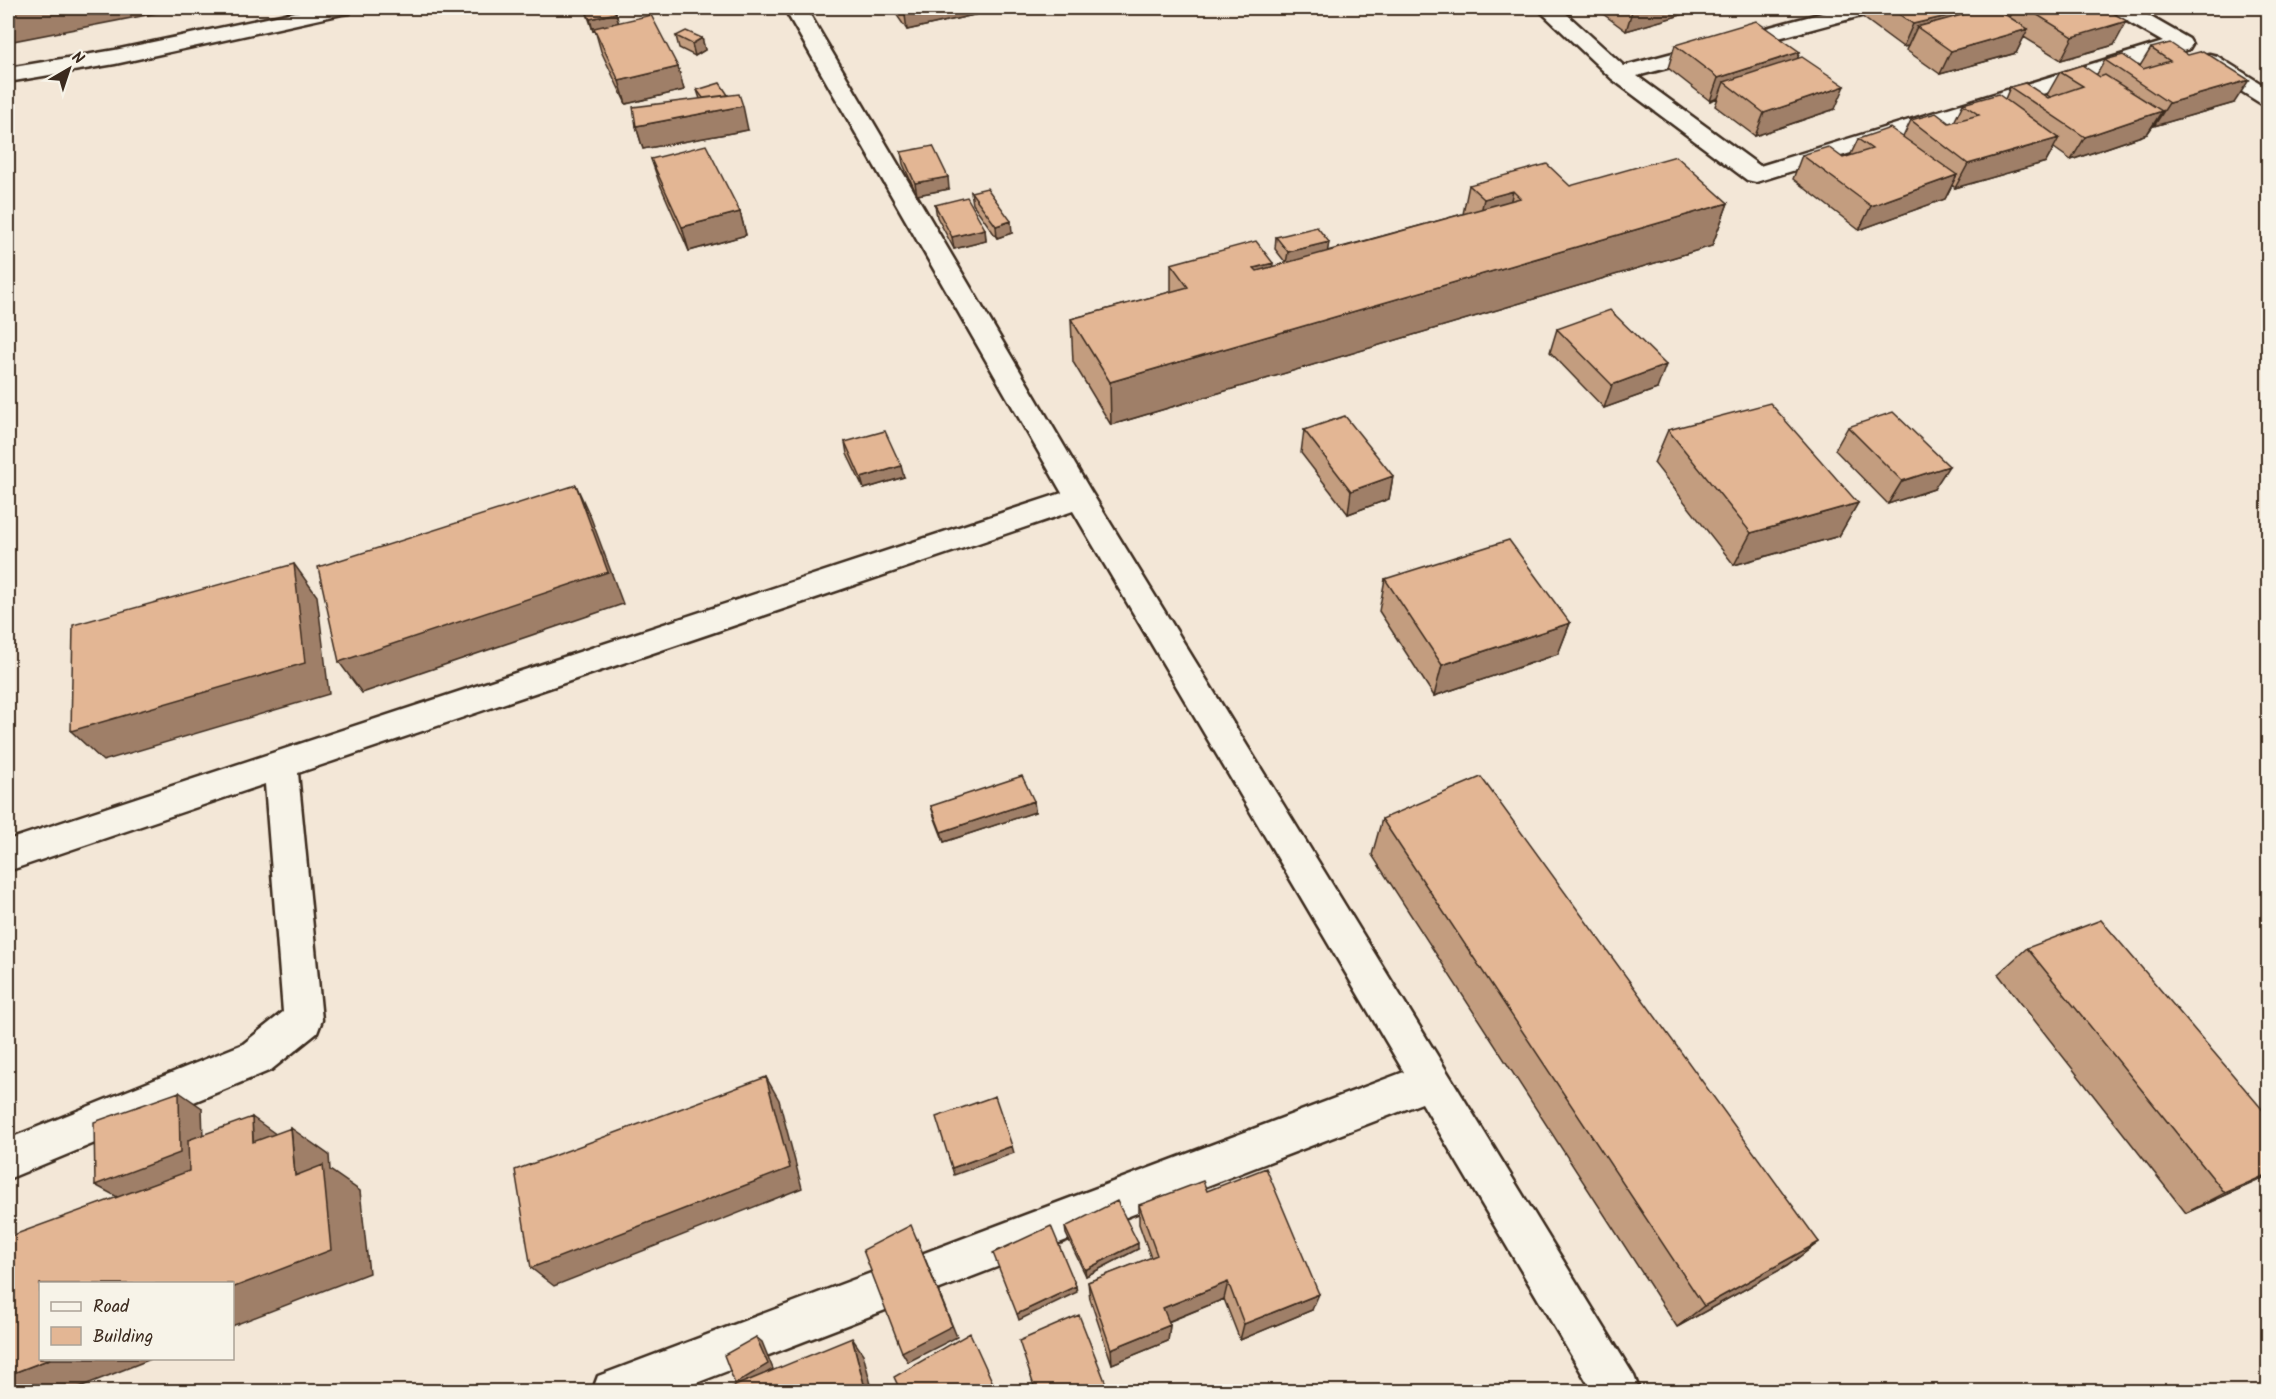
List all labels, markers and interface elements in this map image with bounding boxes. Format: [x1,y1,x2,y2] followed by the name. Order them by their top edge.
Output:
[39,39,99,99] north arrow
[66,46,89,71] text: N
[39,1282,234,1360] legend
[93,1293,130,1322] text: Road
[93,1323,153,1352] text: Building

